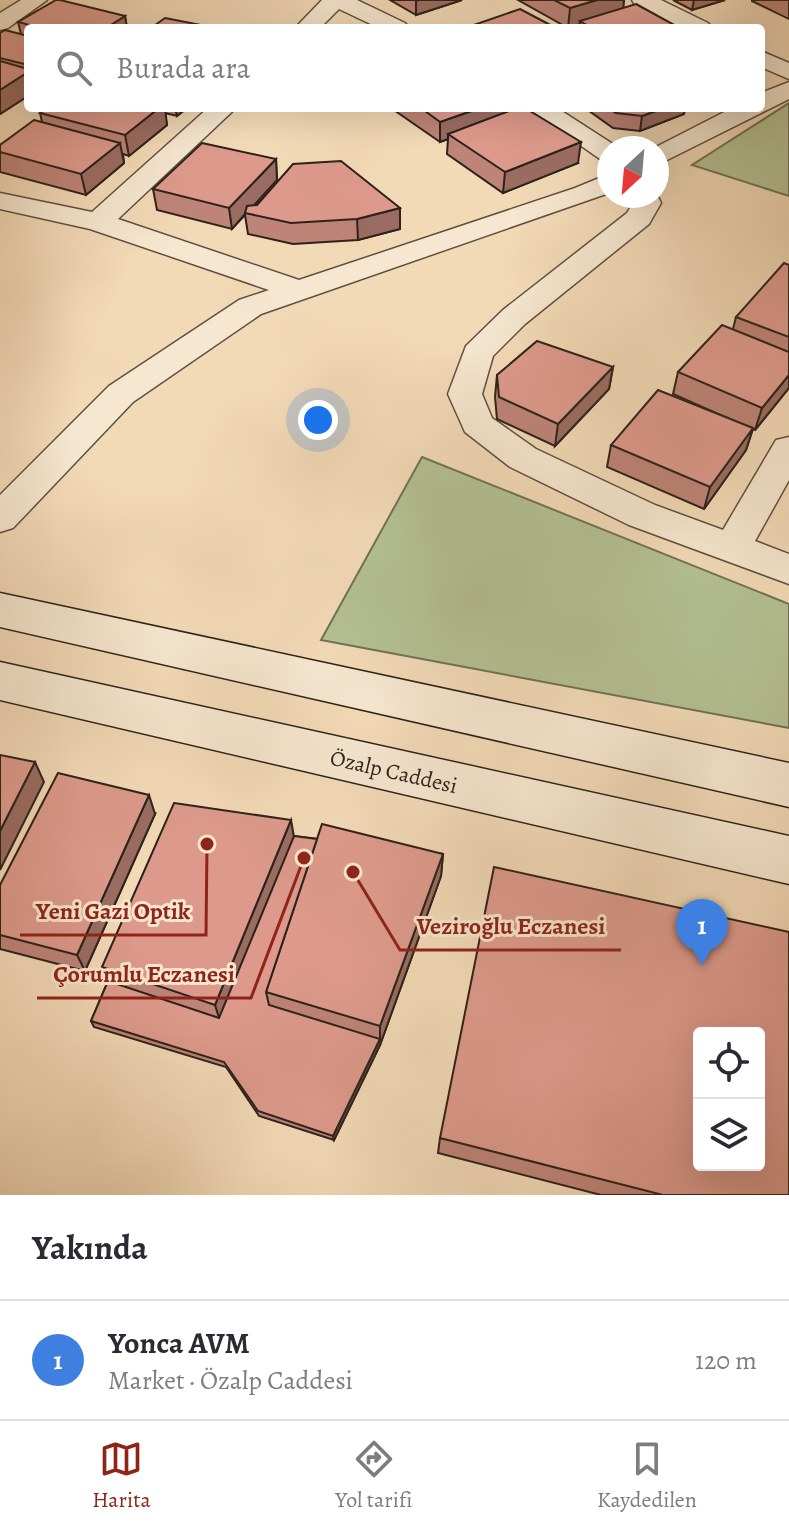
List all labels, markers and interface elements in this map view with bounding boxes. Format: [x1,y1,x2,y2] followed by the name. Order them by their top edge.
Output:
[24,24,765,112] search box
[52,46,96,90] icon: search
[116,48,251,88] text: Burada ara
[597,136,669,208] north arrow
[298,400,338,440] your location
[327,743,460,801] street label: Özalp Caddesi
[20,887,206,935] callout: Yeni Gazi Optik
[35,895,191,927] text: Yeni Gazi Optik
[676,899,728,965] pin: 1
[400,902,621,950] callout: Veziroğlu Eczanesi
[416,910,605,942] text: Veziroğlu Eczanesi
[37,950,251,998] callout: Çorumlu Eczanesi
[53,958,235,990] text: Çorumlu Eczanesi
[693,1027,765,1171] map controls
[693,1027,765,1099] button: locate
[693,1099,765,1171] button: layers
[32,1224,148,1271] text: Yakında
[108,1323,250,1363] text: Yonca AVM
[53,1343,63,1378] text: 1
[695,1343,757,1378] text: 120 m
[108,1363,353,1398] text: Market · Özalp Caddesi
[92,1437,151,1515] tab: Harita
[335,1437,412,1515] tab: Yol tarifi
[597,1437,697,1515] tab: Kaydedilen

